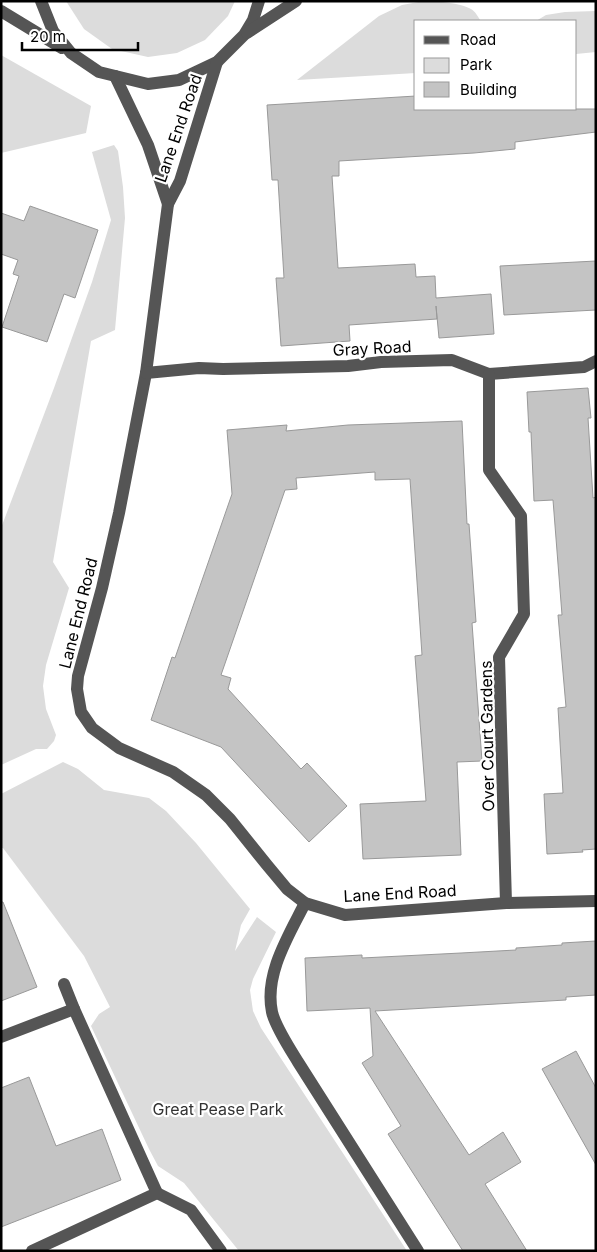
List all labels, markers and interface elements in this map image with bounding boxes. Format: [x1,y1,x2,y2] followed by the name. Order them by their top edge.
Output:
[22,20,139,52] scale bar
[414,20,577,110] legend
[30,27,66,46] text: 20 m
[460,30,496,49] text: Road
[460,55,493,74] text: Park
[150,71,206,185] street label: Lane End Road
[460,80,517,99] text: Building
[332,336,412,360] street label: Gray Road
[55,556,101,670] street label: Lane End Road
[476,660,498,812] street label: Over Court Gardens
[343,880,457,906] street label: Lane End Road
[152,1099,284,1119] park label: Great Pease Park

